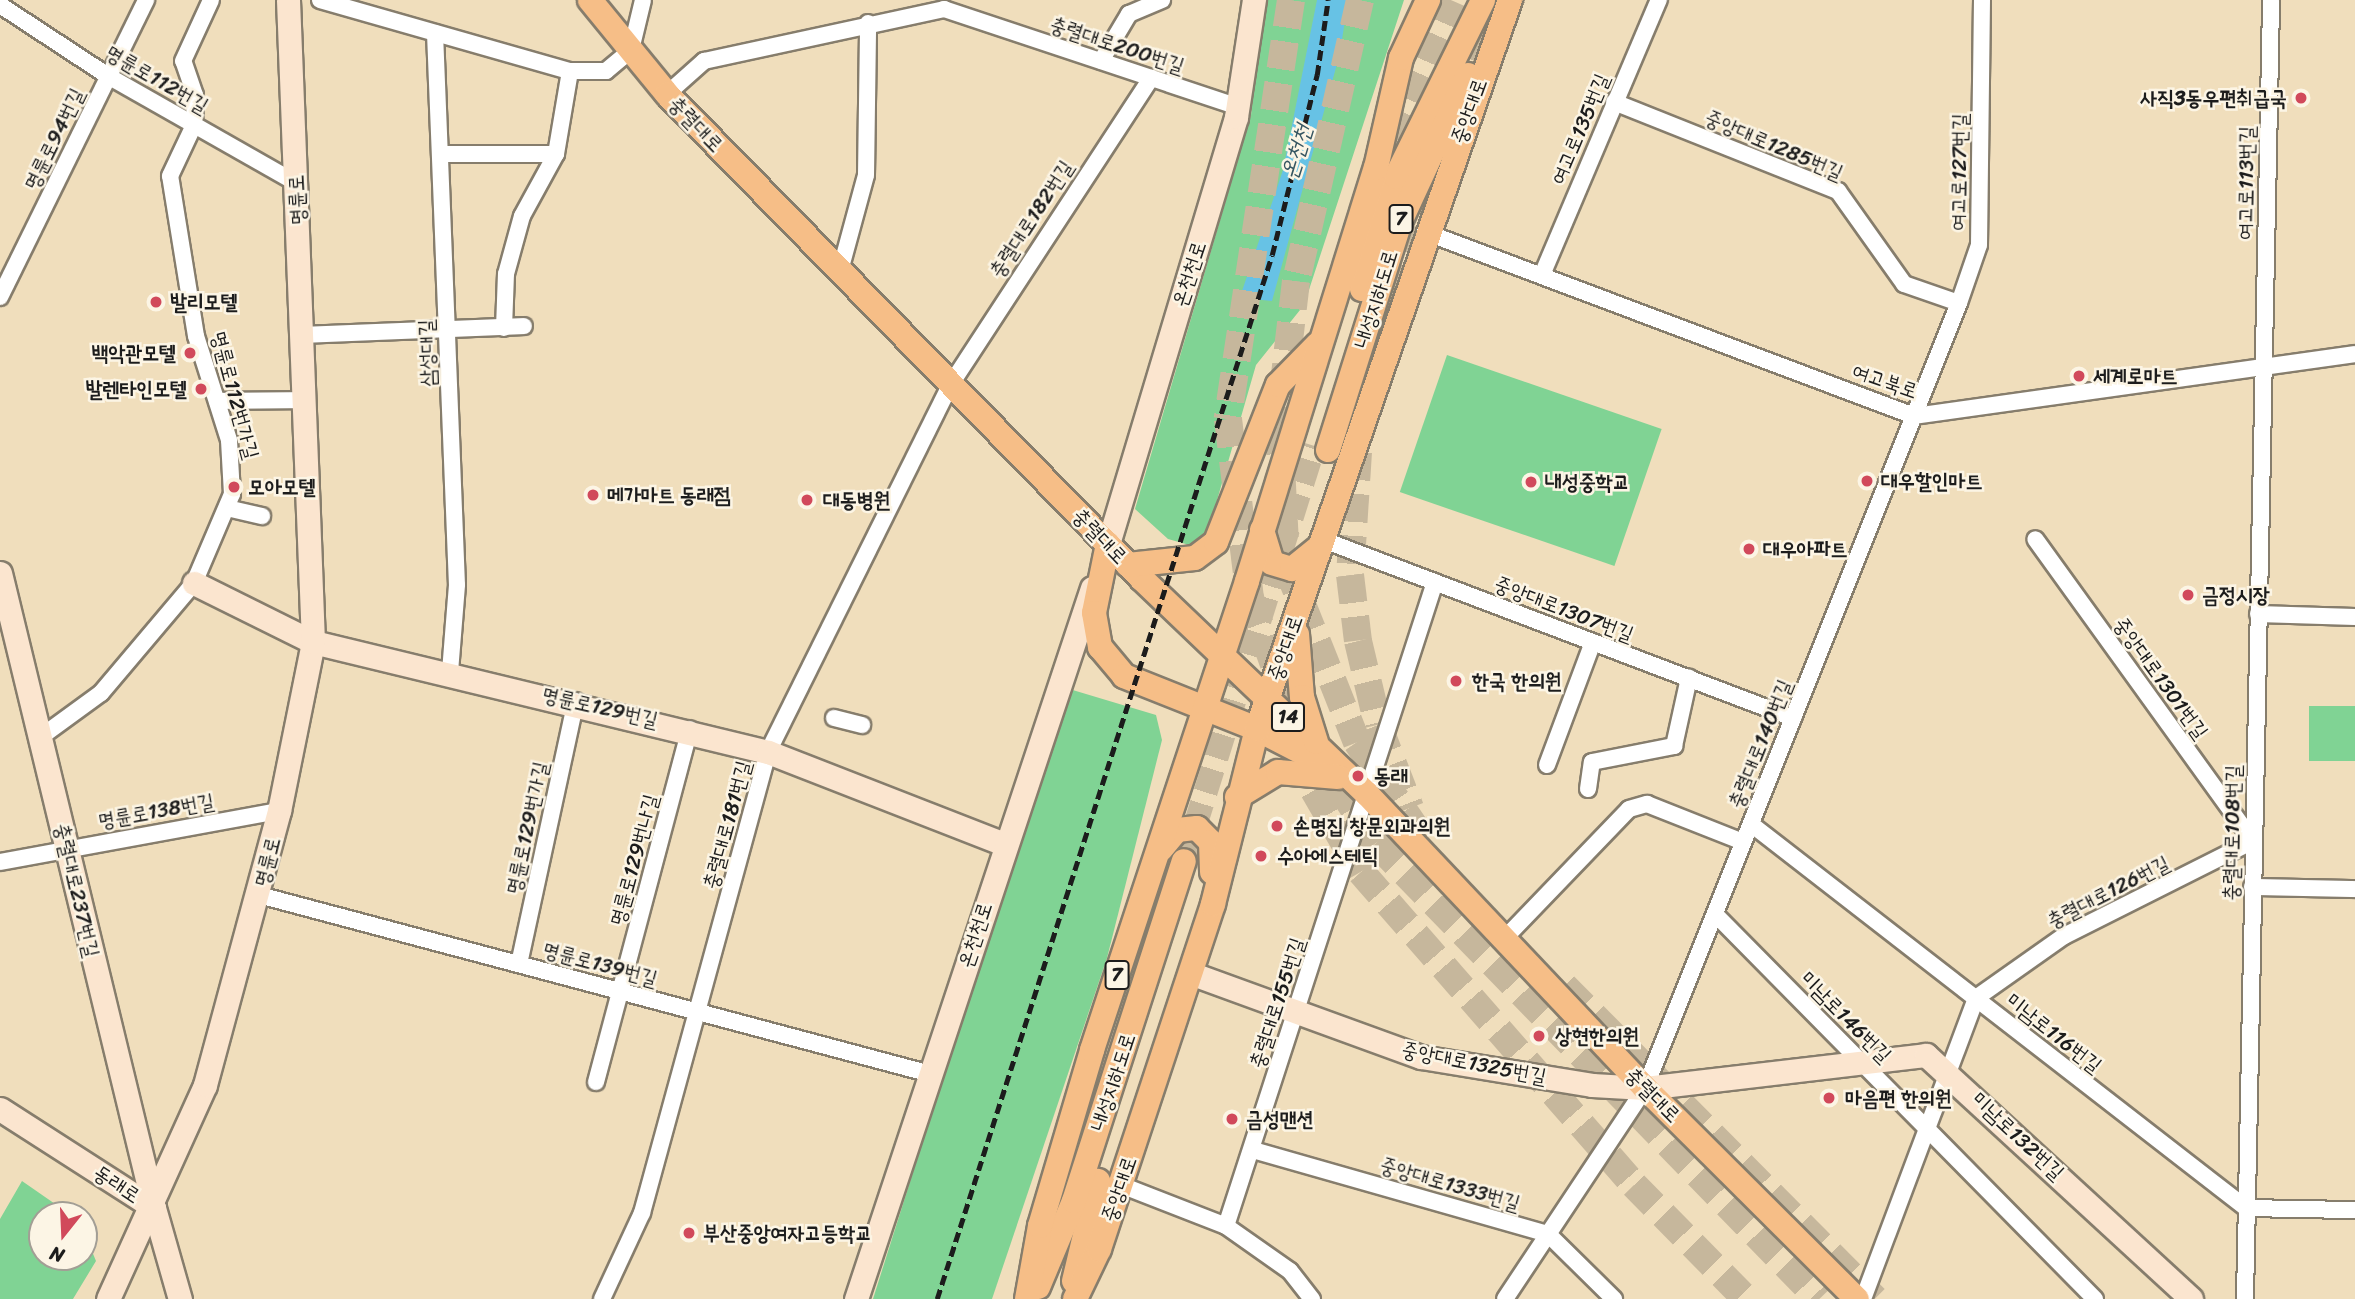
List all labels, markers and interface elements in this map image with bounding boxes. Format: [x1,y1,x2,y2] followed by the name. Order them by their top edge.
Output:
[1047,11,1187,79] street label: 충렬대로200번길
[101,39,213,119] street label: 명륜로112번길
[1545,70,1615,188] street label: 여고로135번길
[1446,75,1492,147] street label: 중앙대로
[18,84,90,194] street label: 명륜로94번길
[2140,85,2287,111] place label: 사직3동우편취급국
[2293,90,2309,106] marker: 사직3동우편취급국
[663,91,729,157] street label: 충렬대로
[1701,104,1847,186] street label: 중앙대로1285번길
[1945,113,1973,231] street label: 여고로127번길
[1276,121,1318,183] water label: 온천천
[2232,126,2260,240] street label: 여고로113번길
[984,155,1078,283] street label: 충렬대로182번길
[283,174,311,226] street label: 명륜로
[1387,204,1415,234] road number: 7
[1167,238,1211,310] street label: 온천천로
[1349,247,1403,351] street label: 내성지하도로
[170,289,238,315] place label: 발리모텔
[148,294,164,310] marker: 발리모텔
[413,319,441,387] street label: 삼성대길
[206,328,264,462] street label: 명륜로112번가길
[92,340,176,366] place label: 백악관모텔
[182,345,198,361] marker: 백악관모텔
[1849,358,1921,404] street label: 여고북로
[2093,363,2177,389] place label: 세계로마트
[2071,368,2087,384] marker: 세계로마트
[86,376,187,402] place label: 발렌타인모텔
[193,381,209,397] marker: 발렌타인모텔
[1881,468,1982,494] place label: 대우할인마트
[1545,469,1629,495] place label: 내성중학교
[1859,473,1875,489] marker: 대우할인마트
[248,474,316,500] place label: 모아모텔
[1523,474,1539,490] marker: 내성중학교
[226,479,242,495] marker: 모아모텔
[607,482,731,508] place label: 메가마트 동래점
[585,487,601,503] marker: 메가마트 동래점
[823,487,891,513] place label: 대동병원
[797,490,817,510] marker: 대동병원
[1067,503,1133,569] street label: 충렬대로
[1763,536,1847,562] place label: 대우아파트
[1741,541,1757,557] marker: 대우아파트
[1491,571,1637,647] street label: 중앙대로1307번길
[2202,582,2270,608] place label: 금정시장
[2180,587,2196,603] marker: 금정시장
[1262,612,1308,684] street label: 중앙대로
[2108,612,2214,744] street label: 중앙대로1301번길
[1472,668,1562,694] place label: 한국 한의원
[1446,671,1466,691] marker: 한국 한의원
[1723,676,1797,812] street label: 충렬대로140번길
[539,681,661,733] street label: 명륜로129번길
[1270,702,1306,732] road number: 14
[698,758,756,892] street label: 충렬대로181번길
[501,759,553,897] street label: 명륜로129번가길
[1374,763,1408,789] place label: 동래
[2218,765,2246,901] street label: 충렬대로108번길
[1348,766,1368,786] marker: 동래
[96,788,216,834] street label: 명륜로138번길
[604,791,664,929] street label: 명륜로129번나길
[1293,813,1451,839] place label: 손명집 창문외과의원
[1267,816,1287,836] marker: 손명집 창문외과의원
[49,820,105,960] street label: 충렬대로237번길
[249,834,285,890] street label: 명륜로
[1277,843,1378,869] place label: 수아에스테틱
[1251,846,1271,866] marker: 수아에스테틱
[2042,850,2174,934] street label: 충렬대로126번길
[953,899,997,971] street label: 온천천로
[1244,934,1310,1072] street label: 충렬대로155번길
[540,937,660,991] street label: 명륜로139번길
[1103,959,1131,990] road number: 7
[1795,966,1897,1068] street label: 미남로146번길
[2001,988,2107,1078] street label: 미남로116번길
[1555,1023,1639,1049] place label: 상현한의원
[1529,1026,1549,1046] marker: 상현한의원
[1085,1030,1141,1134] street label: 내성지하도로
[1400,1037,1548,1089] street label: 중앙대로1325번길
[1620,1062,1686,1128] street label: 충렬대로
[1845,1085,1952,1111] place label: 마음편 한의원
[1967,1087,2069,1185] street label: 미남로132번길
[1819,1088,1839,1108] marker: 마음편 한의원
[1246,1106,1314,1132] place label: 금성맨션
[1224,1111,1240,1127] marker: 금성맨션
[1377,1152,1523,1216] street label: 중앙대로1333번길
[1096,1153,1142,1225] street label: 중앙대로
[89,1160,145,1208] street label: 동래로
[28,1201,98,1271] north arrow
[703,1220,872,1246] place label: 부산중앙여자고등학교
[681,1225,697,1241] marker: 부산중앙여자고등학교
[46,1237,68,1272] text: N

